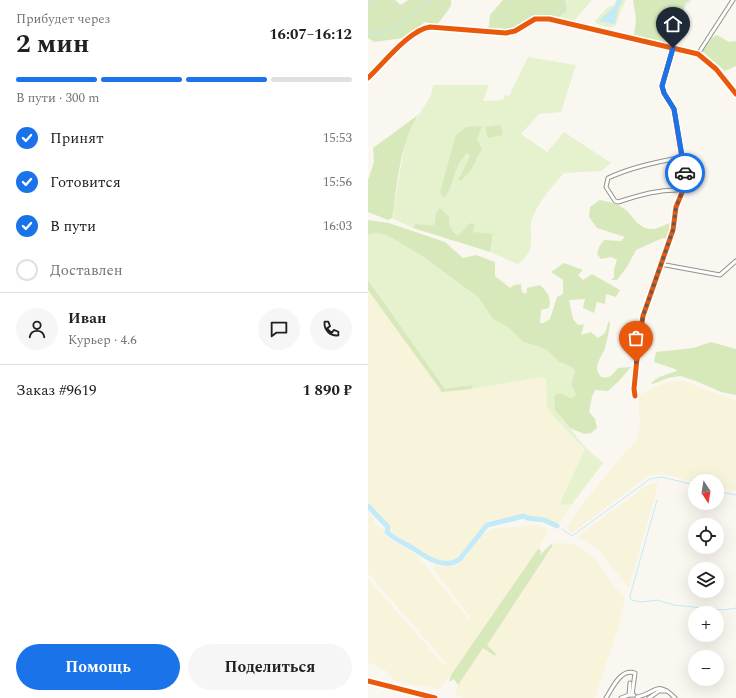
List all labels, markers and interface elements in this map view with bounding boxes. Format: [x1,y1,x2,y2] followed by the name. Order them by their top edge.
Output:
[656,7.0,690,48] pin
[16,9,110,29] text: Прибудет через
[662,13,684,35] icon: home
[269,23,352,46] text: 16:07–16:12
[16,24,89,64] text: 2 мин
[16,88,100,108] text: В пути · 300 m
[16,127,38,149] icon: check
[50,127,104,150] text: Принят
[323,128,352,148] text: 15:53
[665,153,705,193] courier
[674,162,696,184] icon: car
[16,171,38,193] icon: check
[50,171,121,194] text: Готовится
[323,172,352,192] text: 15:56
[16,215,38,237] icon: check
[50,215,96,238] text: В пути
[323,216,352,236] text: 16:03
[50,259,123,282] text: Доставлен
[68,307,106,330] text: Иван
[16,308,58,350] button: person
[258,308,300,350] button: chat
[310,308,352,350] button: phone
[619,321,653,362] pin
[625,327,647,349] icon: bag
[68,330,137,350] text: Курьер · 4.6
[16,379,96,402] text: Заказ #9619
[302,379,352,402] text: 1 890 ₽
[688,474,724,510] north arrow
[688,474,724,686] map controls
[688,518,724,554] button: locate
[688,562,724,598] button: layers
[688,606,724,642] button: +
[16,644,180,690] button: Помощь
[188,644,352,690] button: Поделиться
[688,650,724,686] button: −

